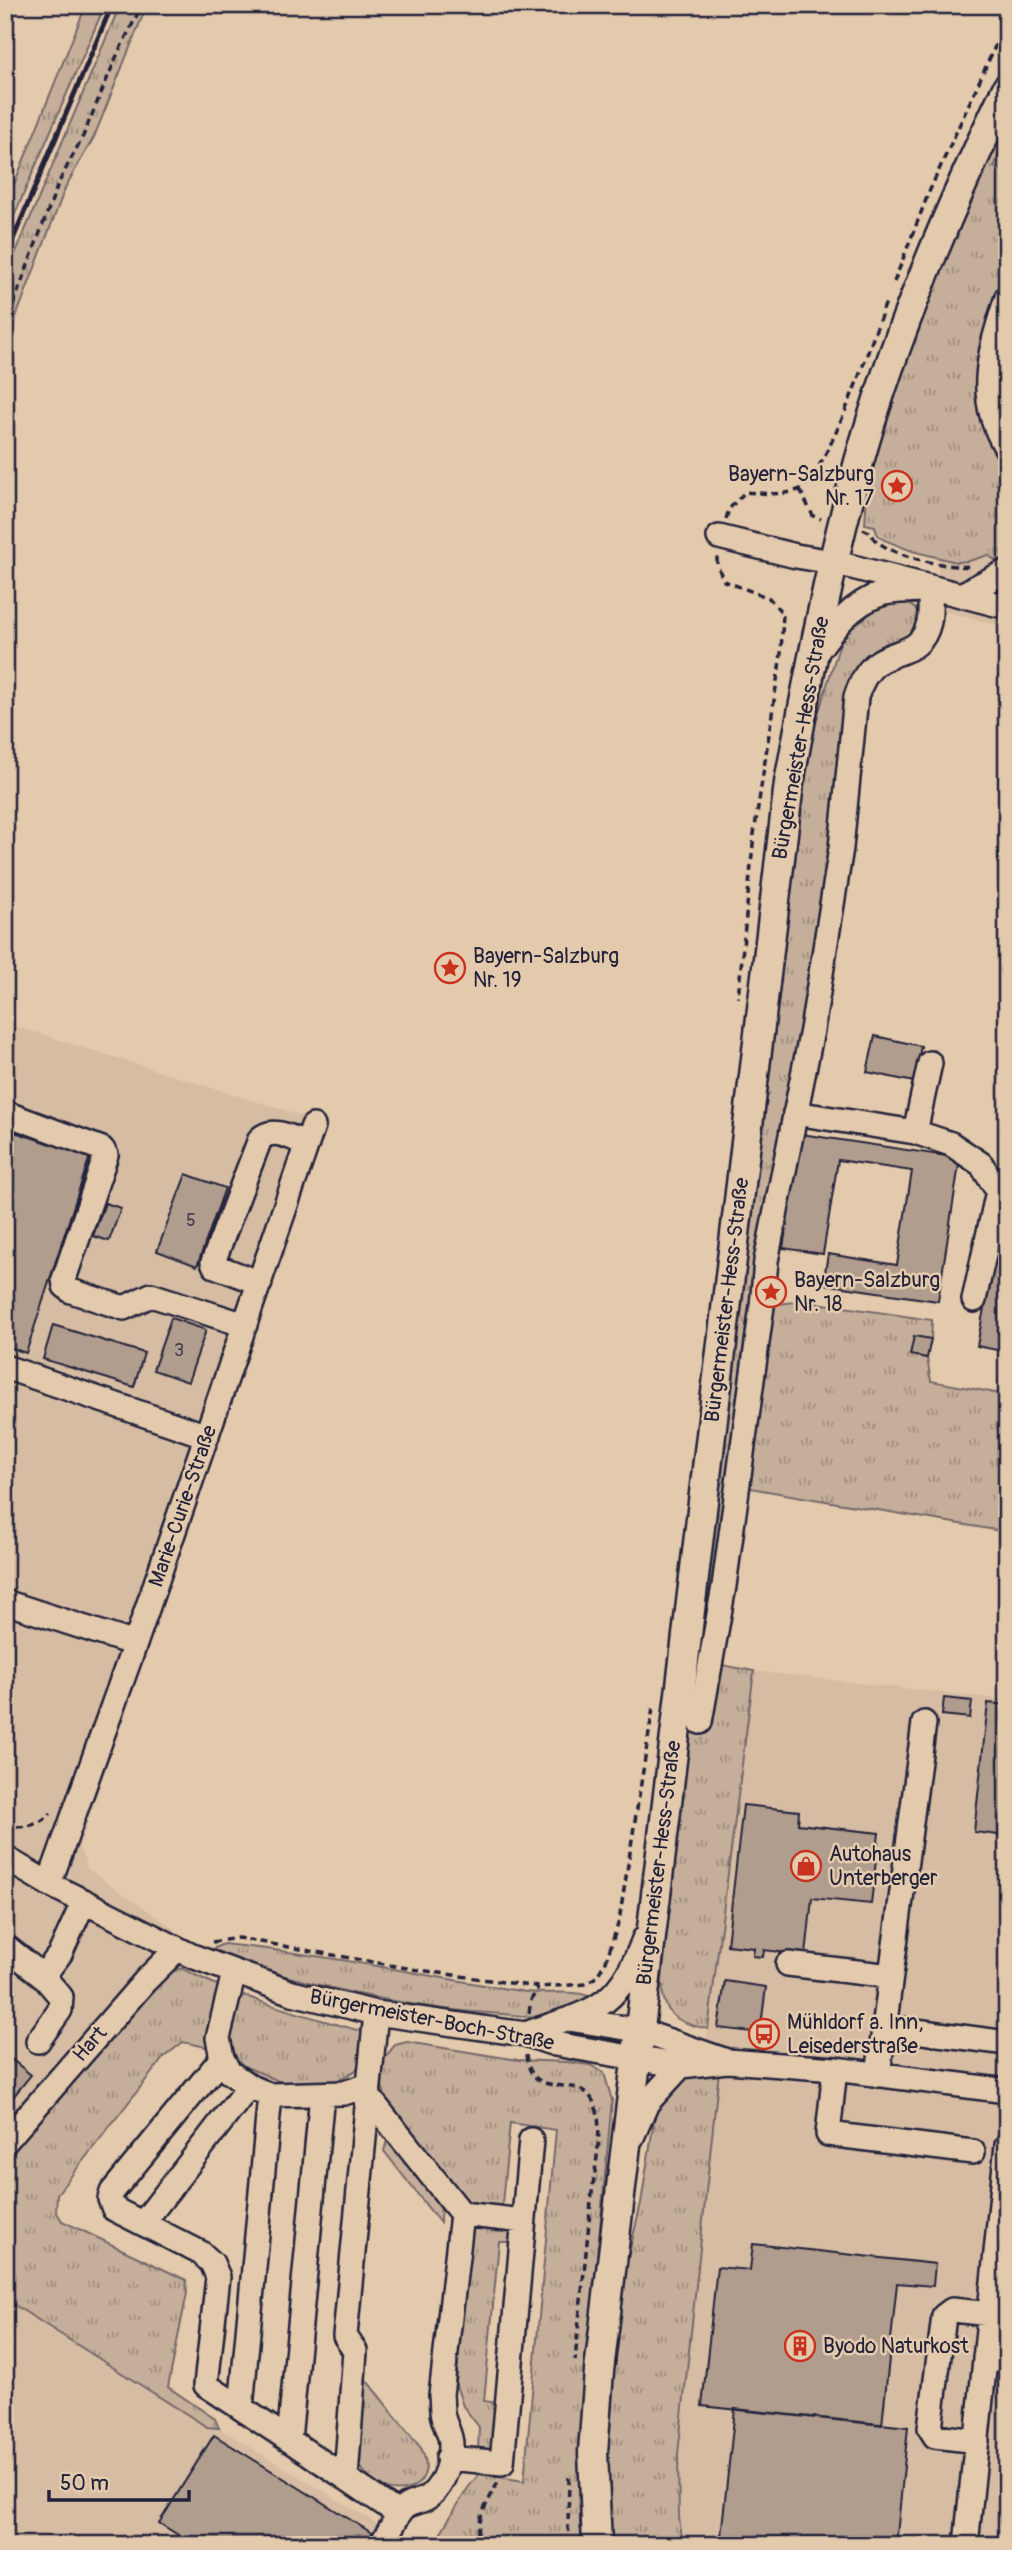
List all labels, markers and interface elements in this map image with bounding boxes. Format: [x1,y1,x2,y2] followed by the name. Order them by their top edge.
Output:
[728,461,874,512] place label: Bayern-Salzburg Nr. 17
[880,469,914,503] place icon: Bayern-Salzburg Nr. 17
[766,614,836,862] street label: Bürgermeister-Hess-Straße
[473,943,619,994] place label: Bayern-Salzburg Nr. 19
[433,951,467,985] place icon: Bayern-Salzburg Nr. 19
[699,1175,755,1424] street label: Bürgermeister-Hess-Straße
[186,1209,196,1232] house number: 5
[794,1267,940,1318] place label: Bayern-Salzburg Nr. 18
[754,1275,788,1309] place icon: Bayern-Salzburg Nr. 18
[174,1339,184,1362] house number: 3
[143,1421,224,1590] street label: Marie-Curie-Straße
[631,1738,687,1987] street label: Bürgermeister-Hess-Straße
[829,1841,938,1892] place label: Autohaus Unterberger
[789,1849,823,1883] shop icon: Autohaus Unterberger
[307,1983,557,2057] street label: Bürgermeister-Boch-Straße
[787,2009,924,2060] place label: Mühldorf a. Inn, Leisederstraße
[747,2017,781,2051] bus stop icon: Mühldorf a. Inn, Leisederstraße
[67,2020,113,2068] street label: Hart
[783,2329,817,2363] building icon: Byodo Naturkost
[823,2333,969,2360] place label: Byodo Naturkost
[49,2459,189,2503] scale bar
[60,2470,109,2497] text: 50 m

